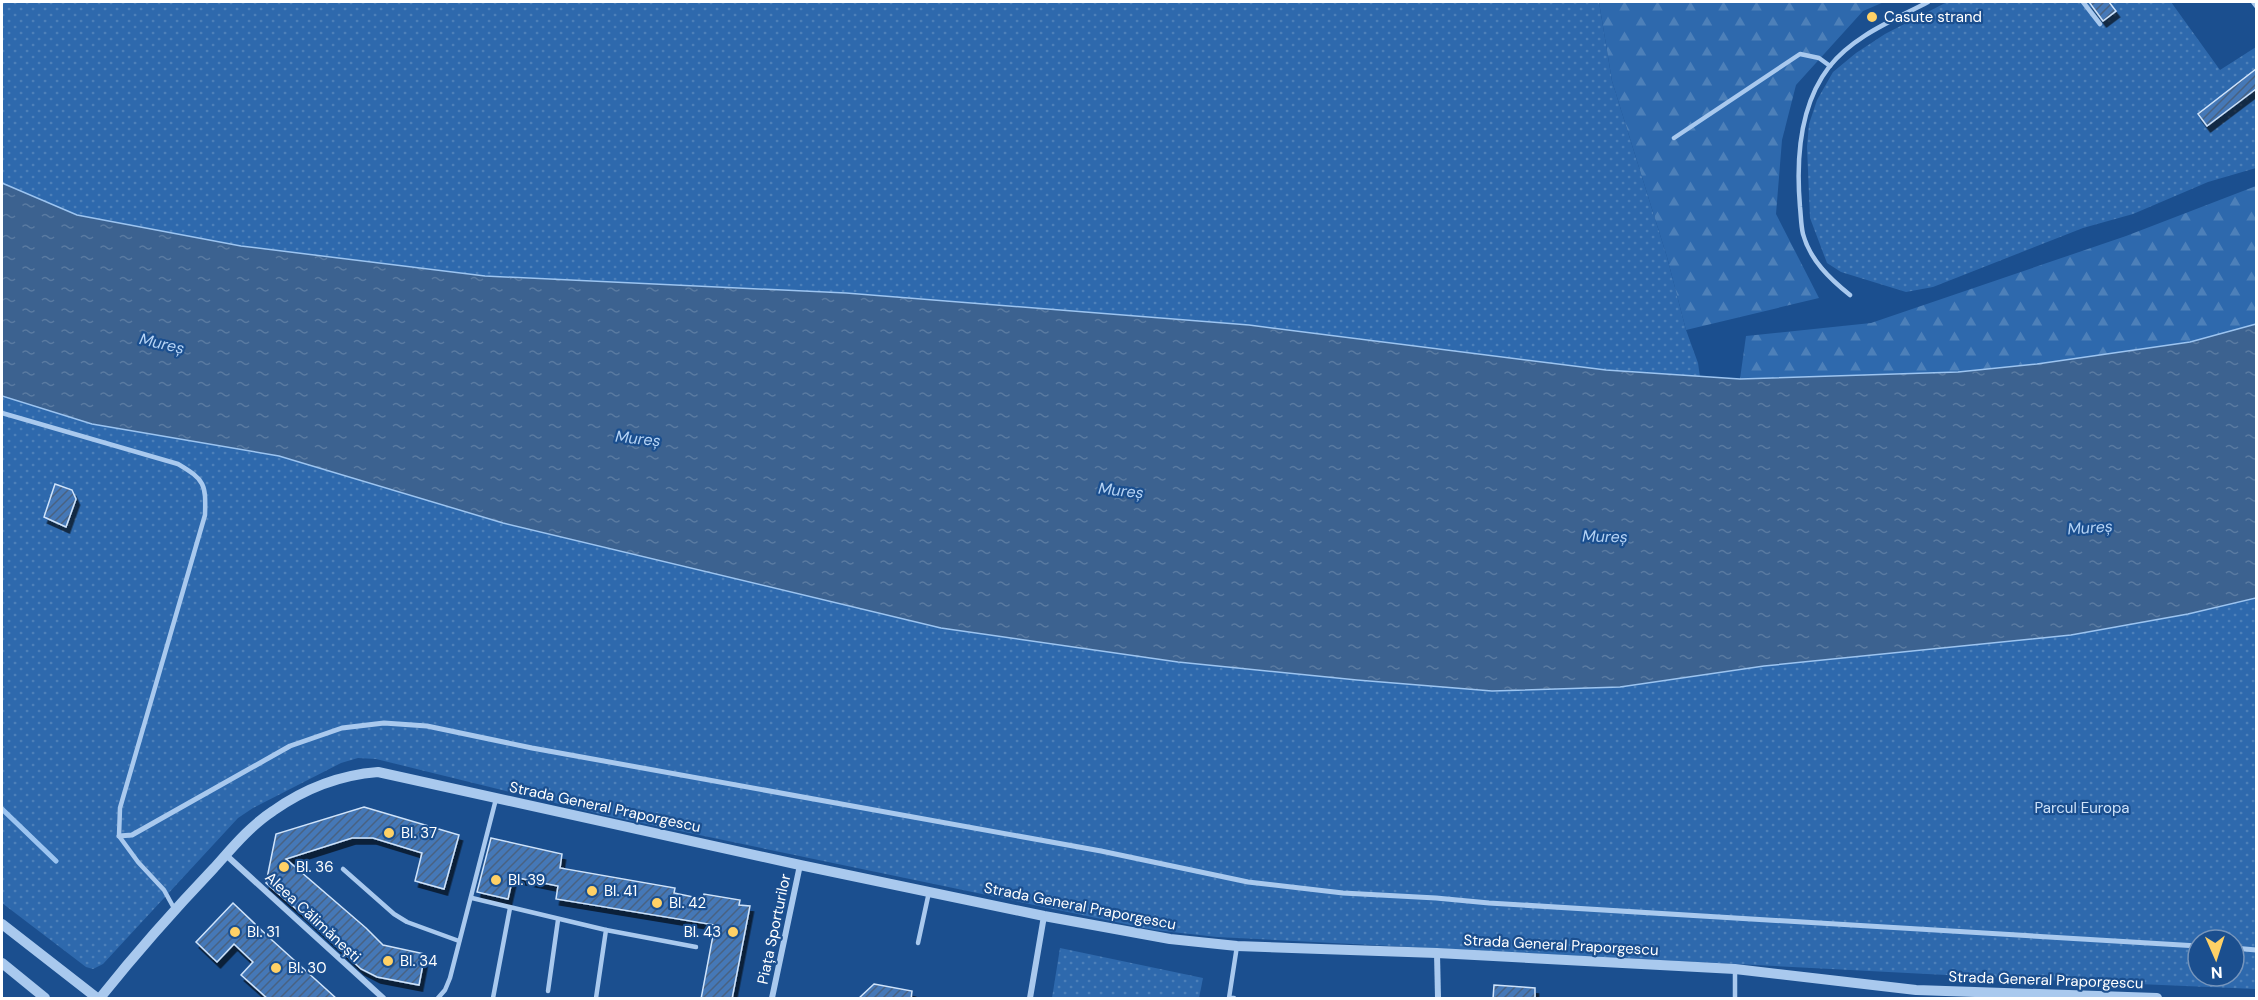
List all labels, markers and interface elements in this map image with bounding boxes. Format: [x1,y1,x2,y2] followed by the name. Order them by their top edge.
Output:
[1884,7,1982,27] place label: Casute strand
[1865,10,1879,24] marker: Casute strand
[137,328,186,359] water label: Mureș
[614,426,662,451] water label: Mureș
[1097,478,1145,503] water label: Mureș
[2067,515,2114,540] water label: Mureș
[1582,526,1628,547] water label: Mureș
[507,777,703,837] street label: Strada General Praporgescu
[2034,798,2130,818] park label: Parcul Europa
[401,823,437,843] place label: Bl. 37
[382,826,396,840] marker: Bl. 37
[296,857,334,877] place label: Bl. 36
[277,860,291,874] marker: Bl. 36
[261,868,365,966] street label: Aleea Călimănești
[508,870,545,890] place label: Bl. 39
[753,872,796,986] street label: Piața Sporturilor
[489,873,503,887] marker: Bl. 39
[982,878,1178,934] street label: Strada General Praporgescu
[604,881,637,901] place label: Bl. 41
[585,884,599,898] marker: Bl. 41
[669,893,706,913] place label: Bl. 42
[650,896,664,910] marker: Bl. 42
[247,922,280,942] place label: Bl. 31
[684,922,721,942] place label: Bl. 43
[228,925,242,939] marker: Bl. 31
[726,925,740,939] marker: Bl. 43
[2186,928,2246,988] north arrow
[1463,930,1659,960] street label: Strada General Praporgescu
[400,951,437,971] place label: Bl. 34
[381,954,395,968] marker: Bl. 34
[288,958,326,978] place label: Bl. 30
[269,961,283,975] marker: Bl. 30
[2210,962,2223,983] text: N
[1948,967,2144,993] street label: Strada General Praporgescu

